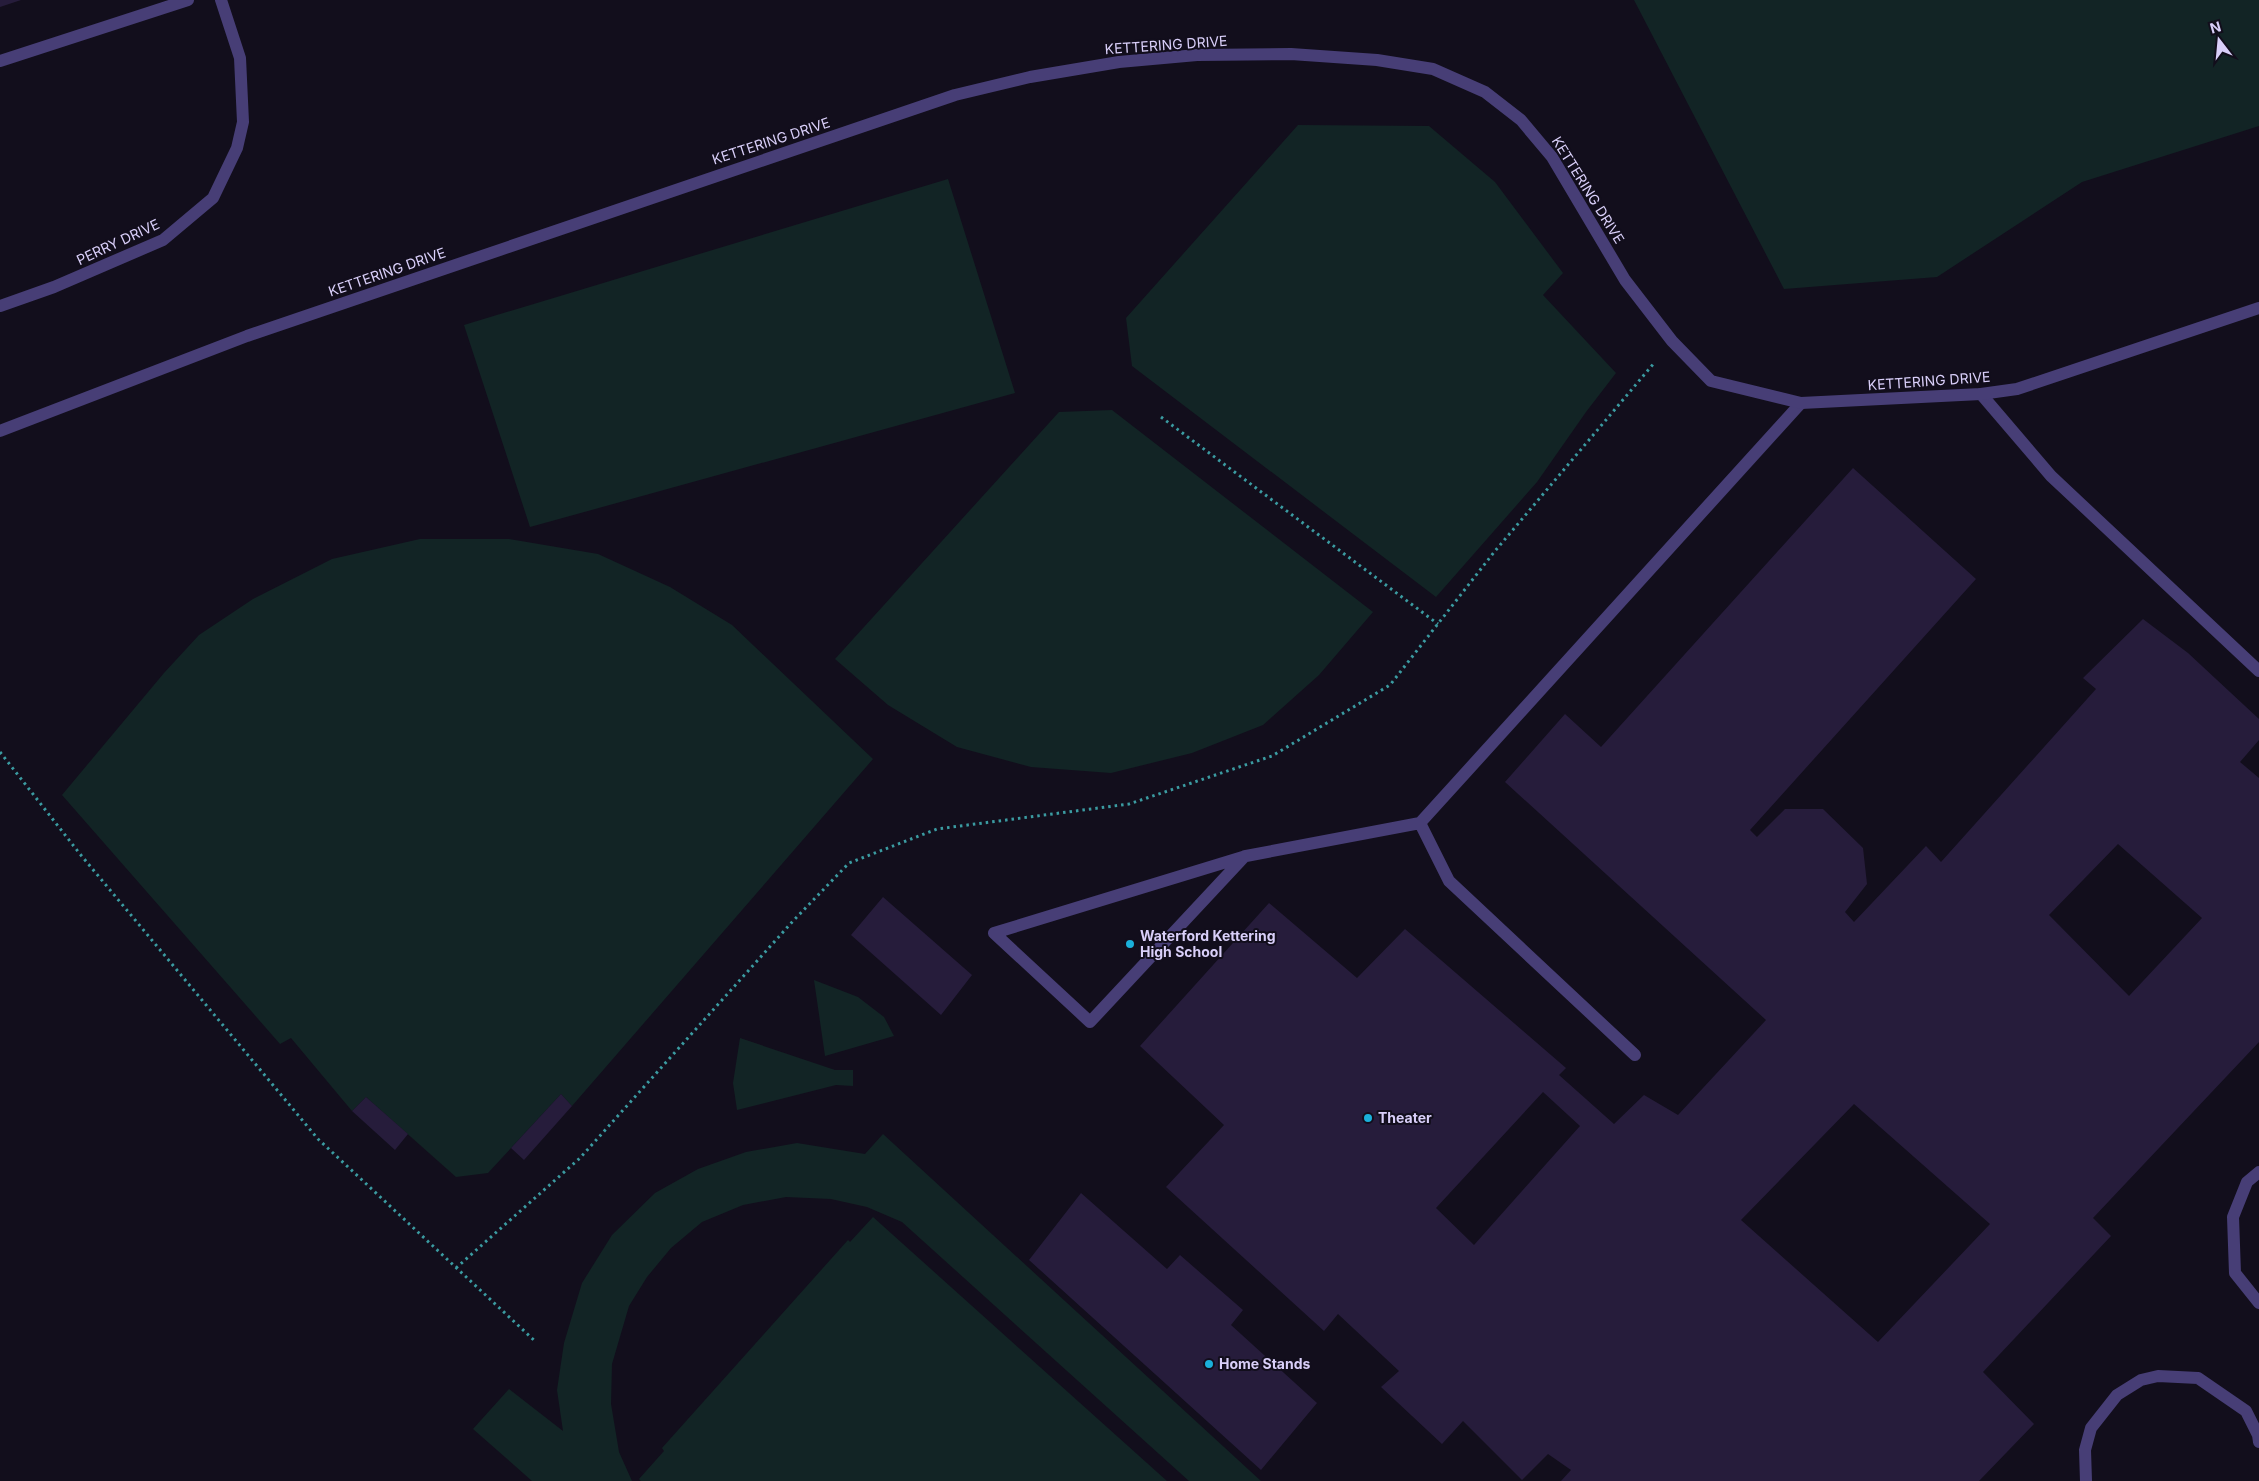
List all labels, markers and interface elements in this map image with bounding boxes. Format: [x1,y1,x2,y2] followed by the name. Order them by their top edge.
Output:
[2194,15,2244,65] north arrow
[2208,17,2223,37] text: N
[1104,32,1228,57] street label: KETTERING DRIVE
[710,113,832,168] street label: KETTERING DRIVE
[1549,133,1628,246] street label: KETTERING DRIVE
[74,215,162,268] street label: PERRY DRIVE
[326,243,448,300] street label: KETTERING DRIVE
[1867,368,1991,393] street label: KETTERING DRIVE
[1140,927,1276,960] place label: Waterford Kettering High School
[1124,938,1136,950] marker: Waterford Kettering High School
[1378,1109,1432,1126] place label: Theater
[1362,1112,1374,1124] marker: Theater
[1219,1355,1311,1372] place label: Home Stands
[1203,1358,1215,1370] marker: Home Stands

